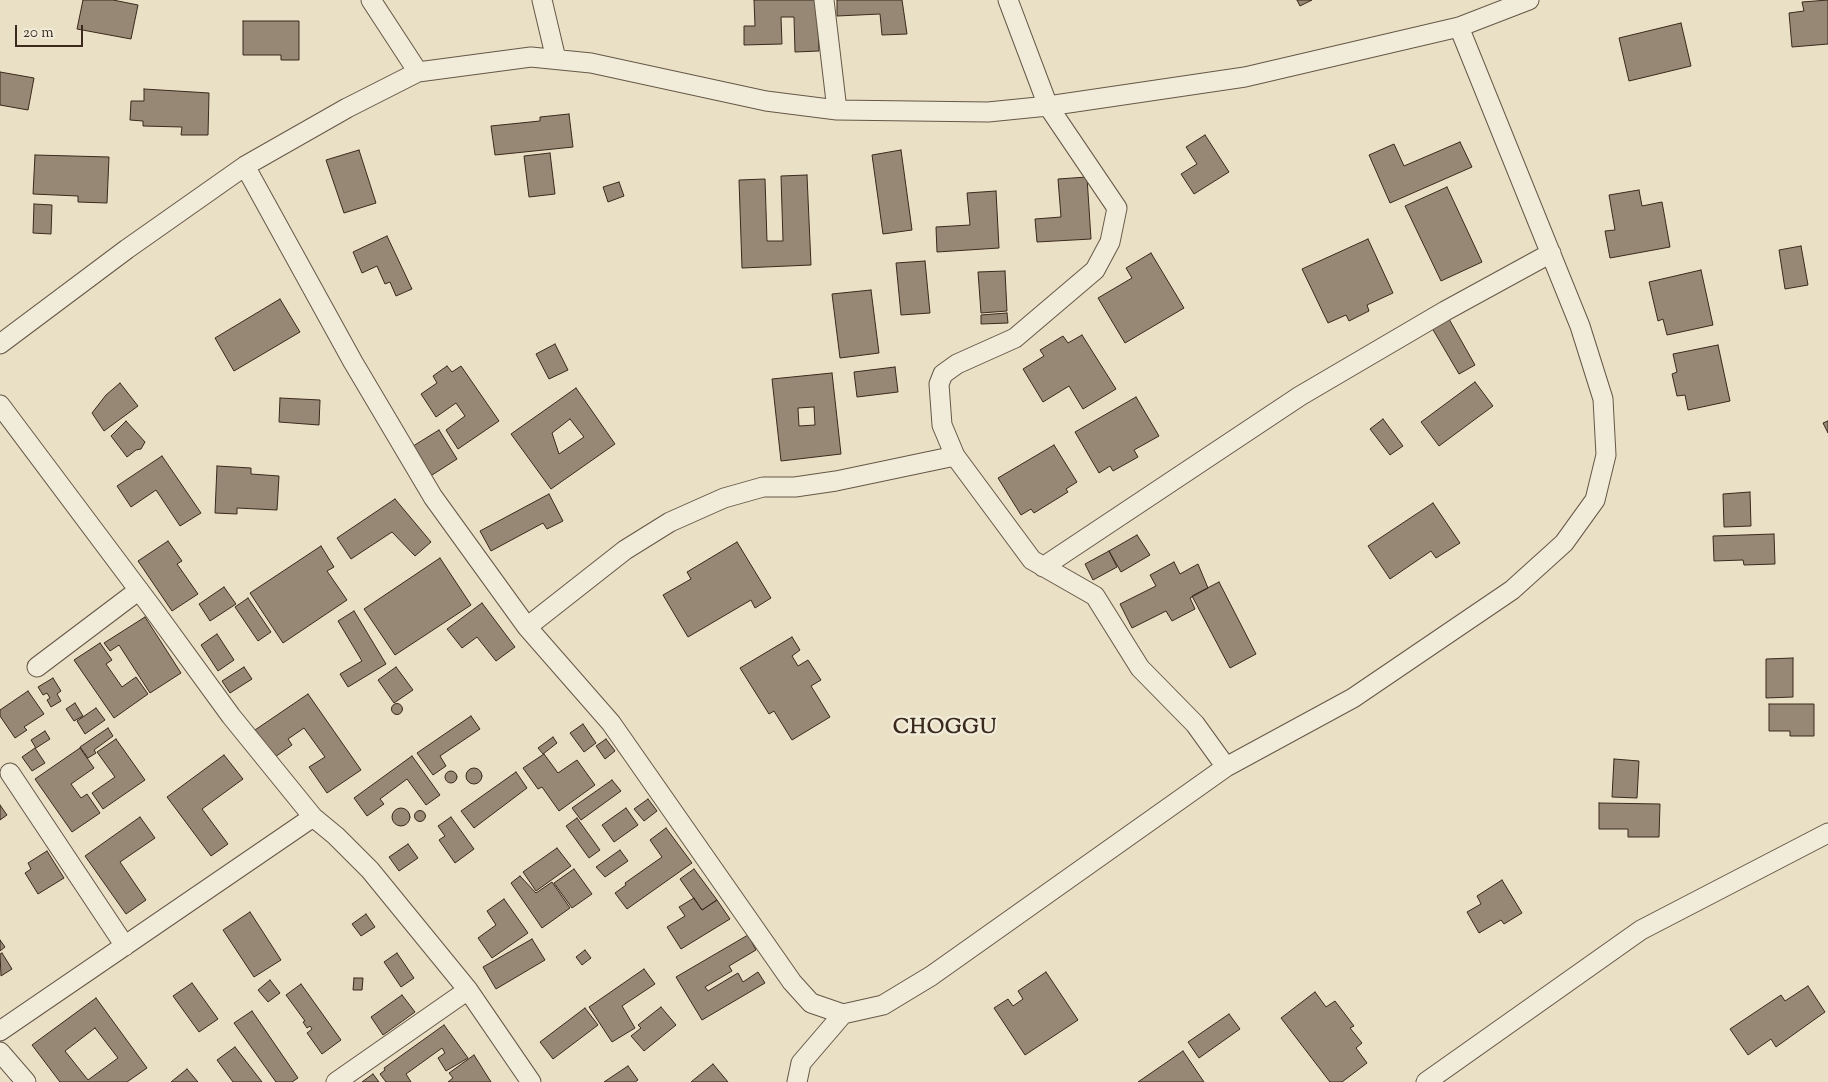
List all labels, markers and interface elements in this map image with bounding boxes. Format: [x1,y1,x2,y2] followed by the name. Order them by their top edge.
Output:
[18,15,85,47] scale bar
[23,23,54,44] text: 20 m
[892,718,998,742] district label: CHOGGU

